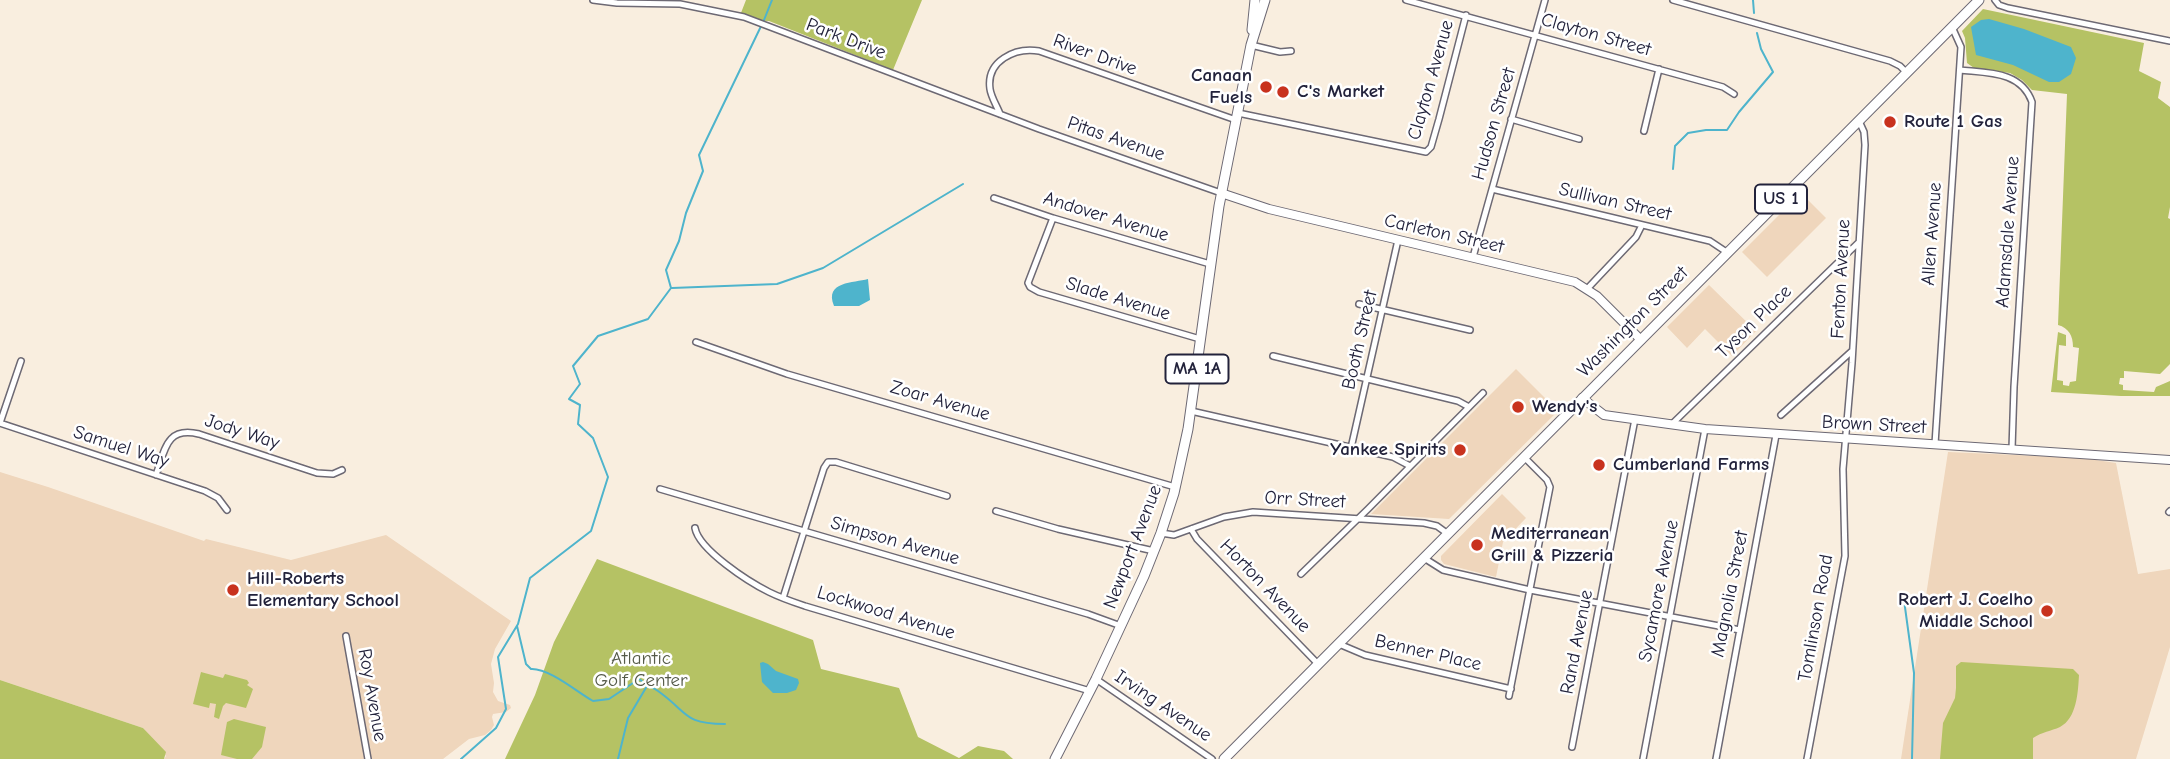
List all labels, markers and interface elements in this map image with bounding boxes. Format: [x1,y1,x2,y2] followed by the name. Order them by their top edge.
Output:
[1538,8,1654,62] street label: Clayton Street
[803,13,889,65] street label: Park Drive
[1403,17,1459,143] street label: Clayton Avenue
[1050,29,1140,81] street label: River Drive
[1191,65,1252,109] place label: Canaan Fuels
[1467,65,1521,183] street label: Hudson Street
[1258,79,1274,95] marker: Canaan Fuels
[1297,81,1384,103] place label: C's Market
[1275,84,1291,100] marker: C's Market
[1904,111,2002,133] place label: Route 1 Gas
[1064,112,1168,166] street label: Pitas Avenue
[1882,114,1898,130] marker: Route 1 Gas
[1991,155,2025,309] street label: Adamsdale Avenue
[1557,178,1673,226] street label: Sullivan Street
[1917,182,1947,286] street label: Allen Avenue
[1755,184,1807,214] road number: US 1
[1040,187,1172,247] street label: Andover Avenue
[1382,209,1506,259] street label: Carleton Street
[1826,219,1856,339] street label: Fenton Avenue
[1573,262,1693,382] street label: Washington Street
[1063,272,1173,326] street label: Slade Avenue
[1711,280,1797,364] street label: Tyson Place
[1338,288,1382,392] street label: Booth Street
[1166,354,1228,384] road number: MA 1A
[888,376,992,426] street label: Zoar Avenue
[1532,396,1597,418] place label: Wendy's
[1510,399,1526,415] marker: Wendy's
[202,409,282,455] street label: Jody Way
[1821,411,1927,439] street label: Brown Street
[70,421,172,473] street label: Samuel Way
[1330,439,1446,461] place label: Yankee Spirits
[1452,442,1468,458] marker: Yankee Spirits
[1613,454,1769,476] place label: Cumberland Farms
[1591,457,1607,473] marker: Cumberland Farms
[1099,482,1167,612] street label: Newport Avenue
[1264,486,1346,514] street label: Orr Street
[828,512,962,570] street label: Simpson Avenue
[1634,518,1684,664] street label: Sycamore Avenue
[1491,523,1613,567] place label: Mediterranean Grill & Pizzeria
[1707,529,1753,659] street label: Magnolia Street
[1215,535,1315,637] street label: Horton Avenue
[1469,537,1485,553] marker: Mediterranean Grill & Pizzeria
[1794,553,1838,683] street label: Tomlinson Road
[247,568,399,612] place label: Hill-Roberts Elementary School
[814,581,958,645] street label: Lockwood Avenue
[225,582,241,598] marker: Hill-Roberts Elementary School
[1556,588,1598,696] street label: Rand Avenue
[1898,589,2033,633] place label: Robert J. Coelho Middle School
[2039,603,2055,619] marker: Robert J. Coelho Middle School
[1372,630,1484,676] street label: Benner Place
[353,647,391,743] street label: Roy Avenue
[594,648,688,692] park label: Atlantic Golf Center
[1110,665,1216,747] street label: Irving Avenue

